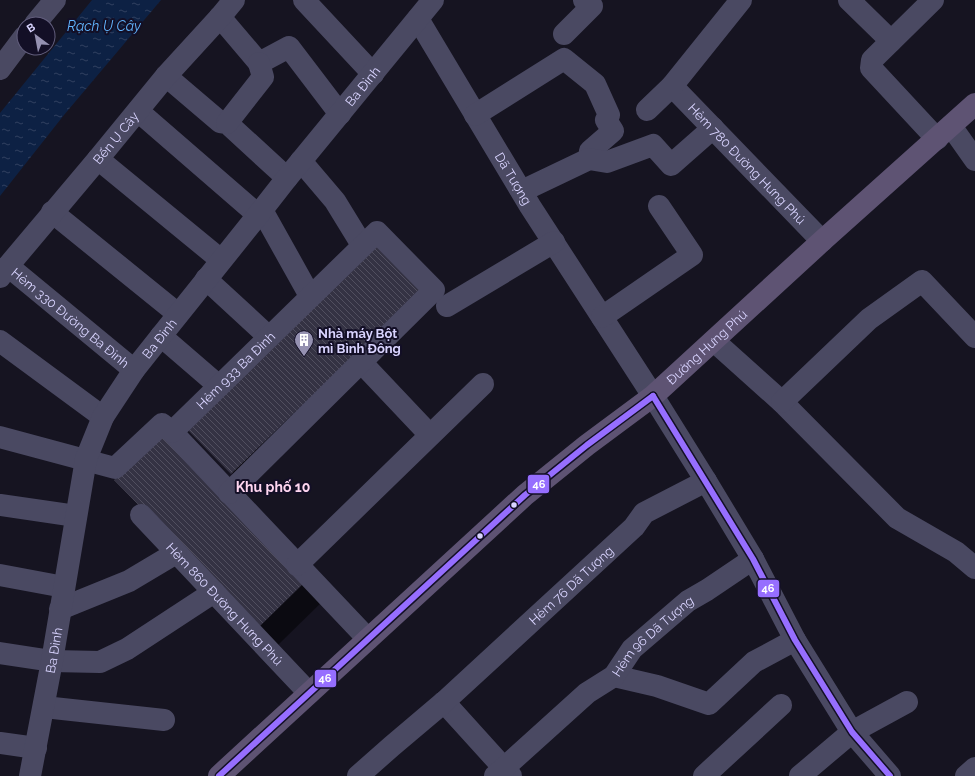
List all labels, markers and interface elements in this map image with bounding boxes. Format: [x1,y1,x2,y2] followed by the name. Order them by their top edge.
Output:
[16,16,56,56] north arrow
[67,18,142,34] water label: Rạch Ụ Cây
[24,20,38,35] text: B
[342,64,383,109] street label: Ba Đình
[685,101,808,227] street label: Hẻm 780 Đường Hưng Phú
[90,109,142,167] street label: Bến Ụ Cây
[492,150,535,208] street label: Dã Tượng
[8,265,132,371] street label: Hẻm 330 Đường Ba Đình
[664,307,750,388] street label: Đường Hưng Phú
[139,316,180,361] street label: Ba Đình
[318,326,401,356] place label: Nhà máy Bột mì Bình Đông
[193,329,278,412] street label: Hẻm 933 Ba Đình
[293,329,315,357] building icon: Nhà máy Bột mì Bình Đông
[527,474,550,494] line badge: 46
[533,478,546,491] text: 46
[236,479,310,495] district label: Khu phố 10
[509,500,519,510] unlabelled marker
[475,531,485,541] unlabelled marker
[163,540,286,668] street label: Hẻm 860 Đường Hưng Phú
[526,543,616,628] street label: Hẻm 76 Dã Tượng
[757,579,780,598] line badge: 46
[762,582,775,595] text: 46
[609,593,696,679] street label: Hẻm 96 Dã Tượng
[43,626,66,675] street label: Ba Đình
[314,669,337,688] line badge: 46
[319,672,332,685] text: 46

